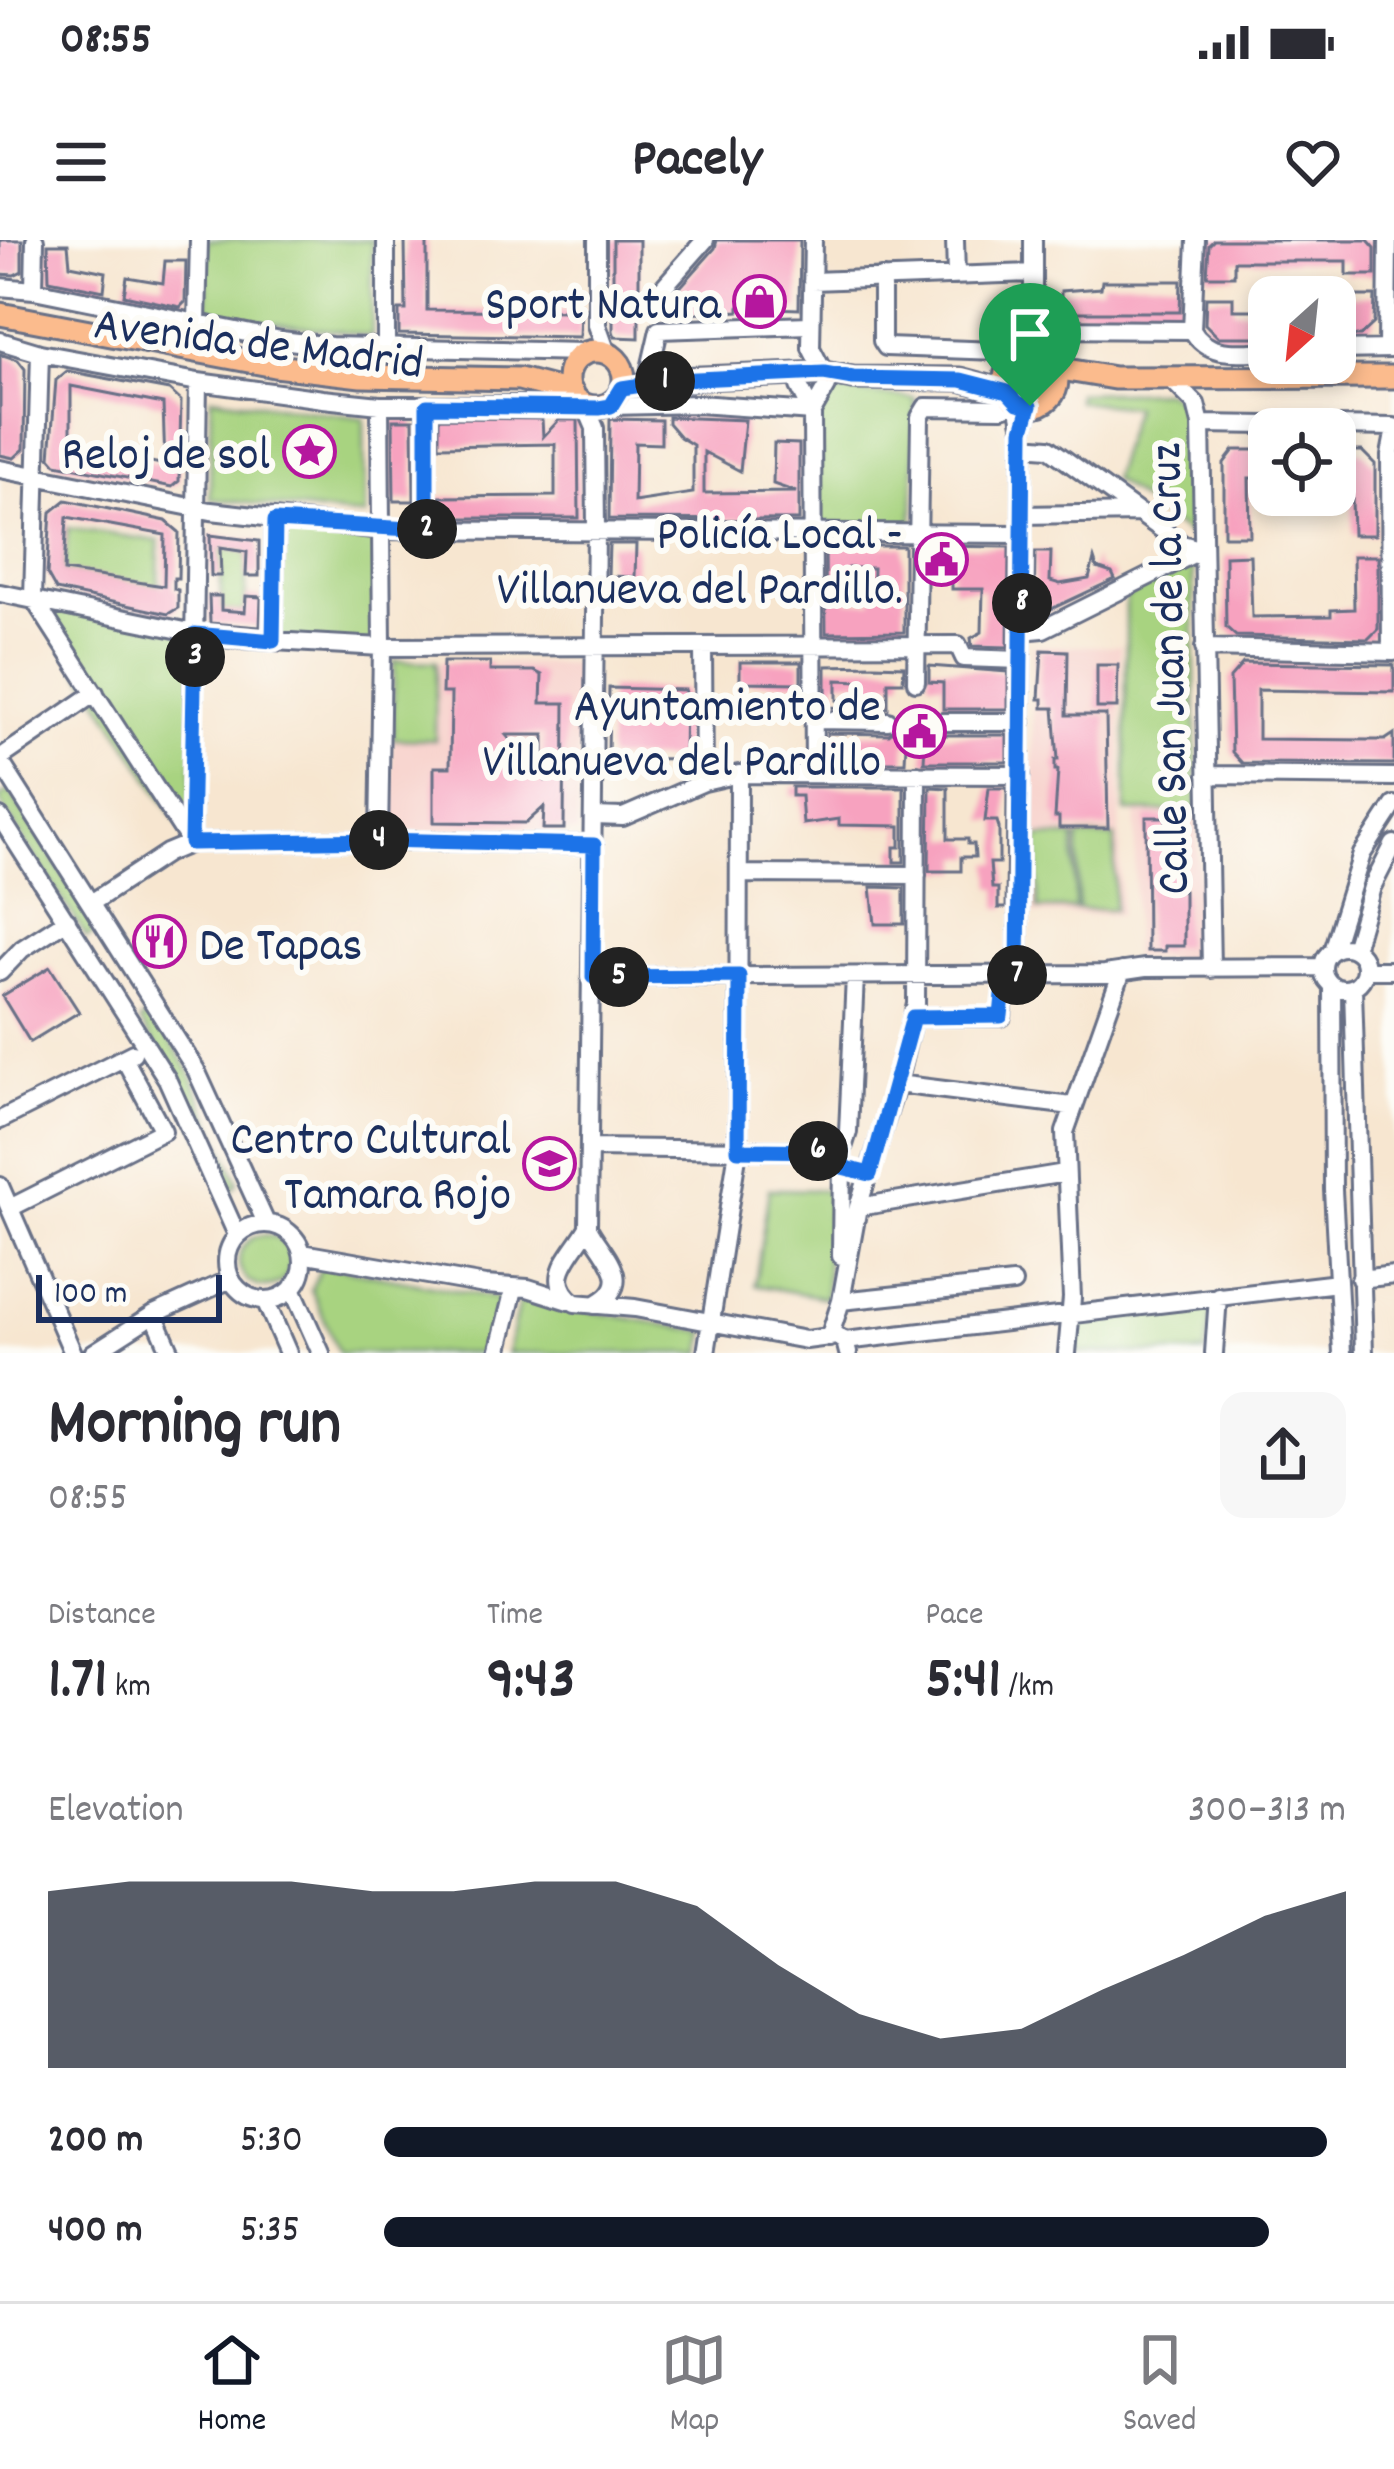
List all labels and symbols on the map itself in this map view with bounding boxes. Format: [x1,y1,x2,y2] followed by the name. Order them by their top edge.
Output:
[732,273,788,329] shop icon: Sport Natura
[485,274,722,343] place label: Sport Natura
[1248,276,1356,384] north arrow
[979,283,1081,406] pin
[90,293,427,402] street label: Avenida de Madrid
[635,351,695,411] pin: 1
[281,423,337,479] place icon: Reloj de sol
[62,424,270,493] place label: Reloj de sol
[1135,442,1212,895] street label: Calle San Juan de la Cruz
[397,499,457,559] pin: 2
[497,504,903,628] place label: Policía Local - Villanueva del Pardillo.
[914,531,970,587] public building icon: Policía Local - Villanueva del Pardillo.
[992,573,1052,633] pin: 8
[165,627,225,687] pin: 3
[483,676,881,800] place label: Ayuntamiento de Villanueva del Pardillo
[892,703,948,759] public building icon: Ayuntamiento de Villanueva del Pardillo
[349,810,409,870] pin: 4
[132,914,188,970] restaurant icon: De Tapas
[199,915,362,984] place label: De Tapas
[987,945,1047,1005] pin: 7
[589,947,649,1007] pin: 5
[230,1109,511,1233] place label: Centro Cultural Tamara Rojo
[788,1121,848,1181] pin: 6
[522,1136,578,1192] school or university icon: Centro Cultural Tamara Rojo
[36,1269,222,1322] scale bar

